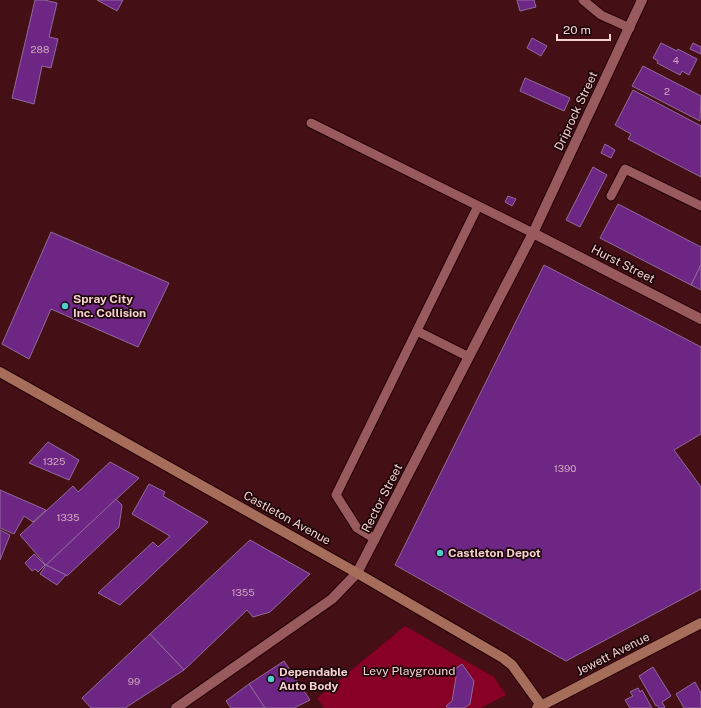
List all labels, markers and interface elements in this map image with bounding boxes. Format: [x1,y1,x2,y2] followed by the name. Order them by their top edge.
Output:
[557,16,610,42] scale bar
[563,23,591,37] text: 20 m
[31,43,49,55] house number: 288
[673,54,679,66] house number: 4
[552,69,601,153] street label: Driprock Street
[664,85,670,97] house number: 2
[589,242,657,286] street label: Hurst Street
[73,292,146,320] place label: Spray City Inc. Collision
[60,301,70,311] marker: Spray City Inc. Collision
[43,455,65,467] house number: 1325
[359,461,405,535] street label: Rector Street
[554,462,576,474] house number: 1390
[241,488,333,548] street label: Castleton Avenue
[56,511,80,523] house number: 1335
[448,546,541,560] place label: Castleton Depot
[435,548,445,558] marker: Castleton Depot
[231,586,255,598] house number: 1355
[574,630,652,678] street label: Jewett Avenue
[363,664,455,678] park label: Levy Playground
[279,665,348,693] place label: Dependable Auto Body
[266,674,276,684] marker: Dependable Auto Body
[128,675,140,687] house number: 99

